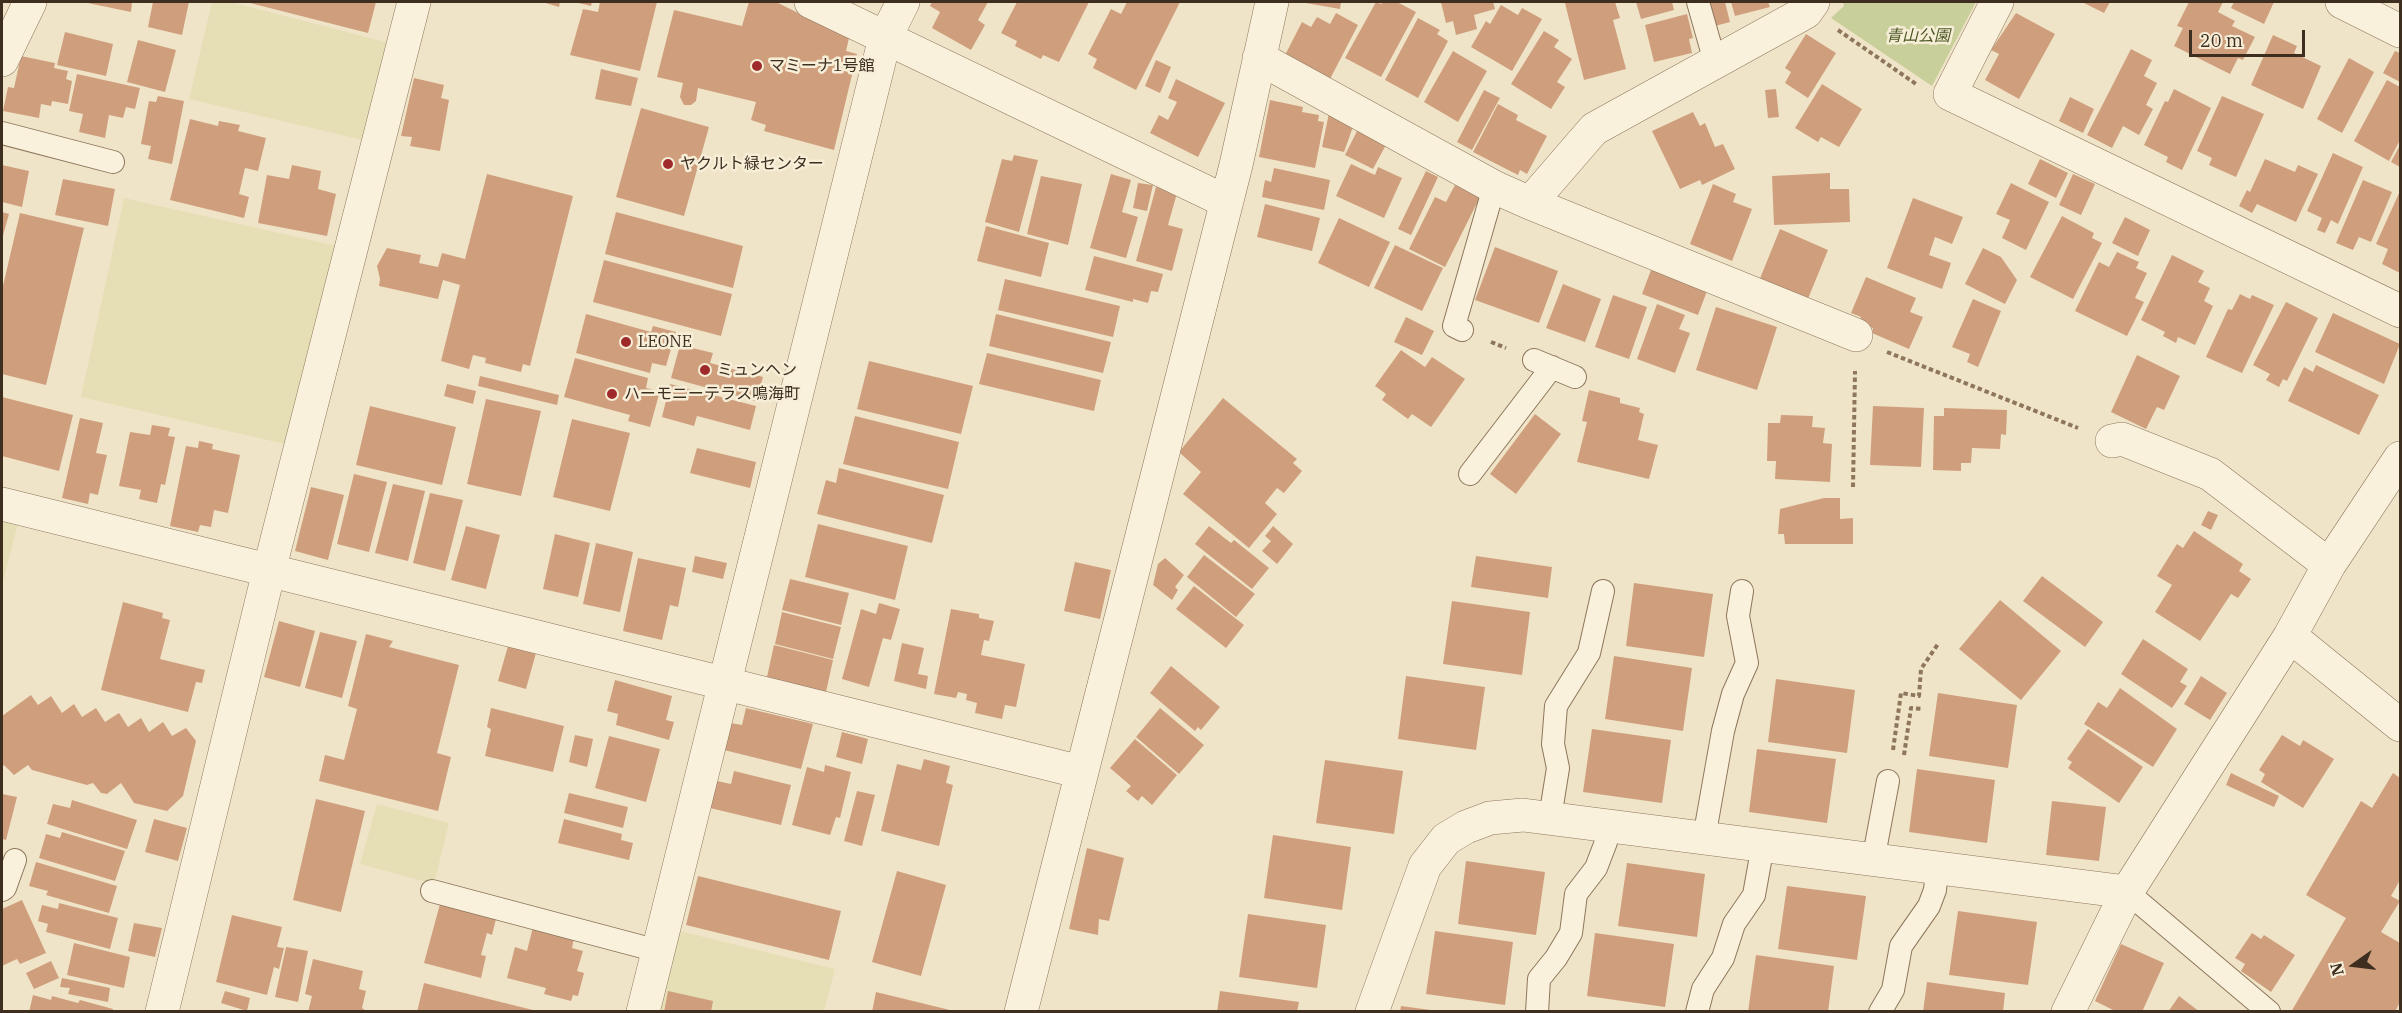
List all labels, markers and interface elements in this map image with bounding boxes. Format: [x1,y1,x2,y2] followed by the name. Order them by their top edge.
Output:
[2192,18,2308,56] scale bar
[1886,26,1950,46] park label: 青山公園
[2200,29,2243,52] text: 20 m
[769,56,875,76] place label: マミーナ1号館
[750,59,764,73] marker: マミーナ1号館
[680,154,824,174] place label: ヤクルト緑センター
[661,157,675,171] marker: ヤクルト緑センター
[638,332,692,352] place label: LEONE
[619,335,633,349] marker: LEONE
[717,360,797,380] place label: ミュンヘン
[698,363,712,377] marker: ミュンヘン
[624,384,800,404] place label: ハーモニーテラス鳴海町
[605,387,619,401] marker: ハーモニーテラス鳴海町
[2324,935,2384,995] north arrow
[2325,961,2348,978] text: N

